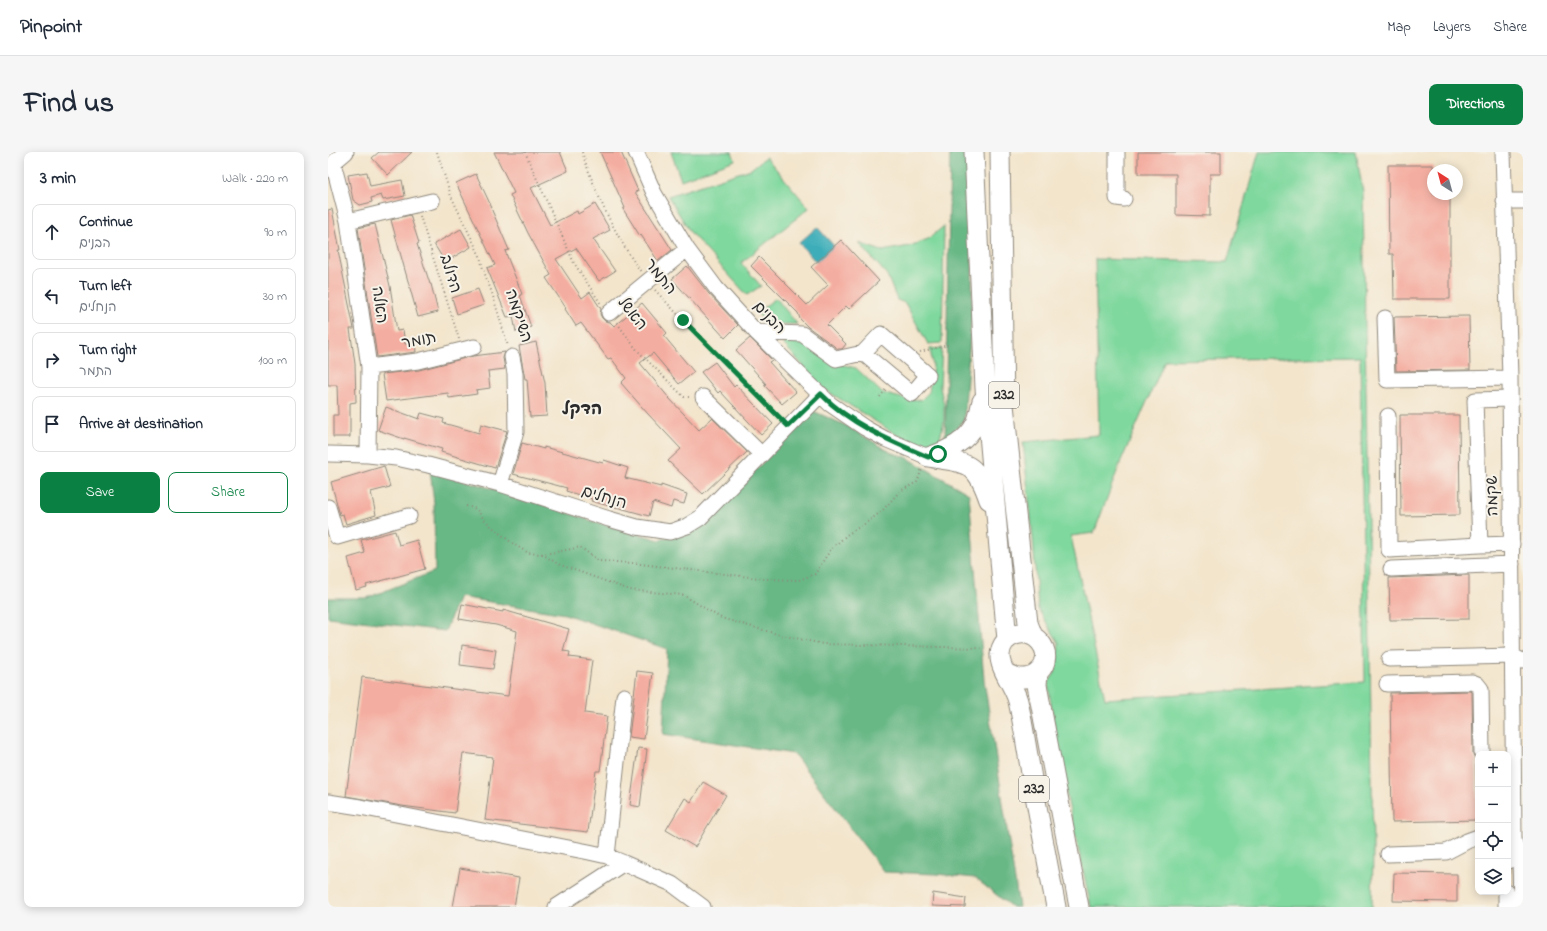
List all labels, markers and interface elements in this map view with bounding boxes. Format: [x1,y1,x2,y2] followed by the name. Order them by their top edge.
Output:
[20,14,82,41] text: Pinpoint
[1387,17,1411,38] text: Map
[1433,17,1471,38] text: Layers
[1493,17,1527,38] text: Share
[24,84,114,125] text: Find us
[1429,84,1523,125] button: Directions
[1427,164,1463,200] north arrow
[40,166,76,191] text: 3 min
[222,169,288,188] text: Walk · 220 m
[79,211,133,233] text: Continue
[41,221,63,243] icon: ahead
[264,223,287,242] text: 90 m
[79,234,111,253] text: הבנים
[433,252,467,296] street label: הדולב
[638,254,682,300] street label: התמר
[79,275,132,297] text: Turn left
[41,285,63,307] icon: left
[365,285,393,325] street label: האלה
[498,286,538,346] street label: השיקמה
[263,287,287,306] text: 30 m
[611,292,653,336] street label: האשל
[747,296,791,340] street label: הבנים
[79,298,117,317] text: הנחלים
[674,311,692,329] route end
[399,326,439,356] street label: תומר
[79,339,137,361] text: Turn right
[41,349,63,371] icon: right
[258,351,287,370] text: 100 m
[79,362,112,381] text: התמר
[989,382,1019,408] road number: 232
[562,397,602,422] district label: הדקל
[41,413,63,435] icon: arrive
[79,413,203,435] text: Arrive at destination
[929,445,947,463] route start
[40,472,160,513] button: Save
[168,472,288,513] button: Share
[1481,476,1505,516] street label: שקמה
[578,480,630,516] street label: הנחלים
[1475,751,1511,895] map controls
[1475,751,1511,787] button: +
[1019,776,1049,802] road number: 232
[1475,787,1511,823] button: −
[1475,823,1511,859] button: locate
[1475,859,1511,895] button: layers

